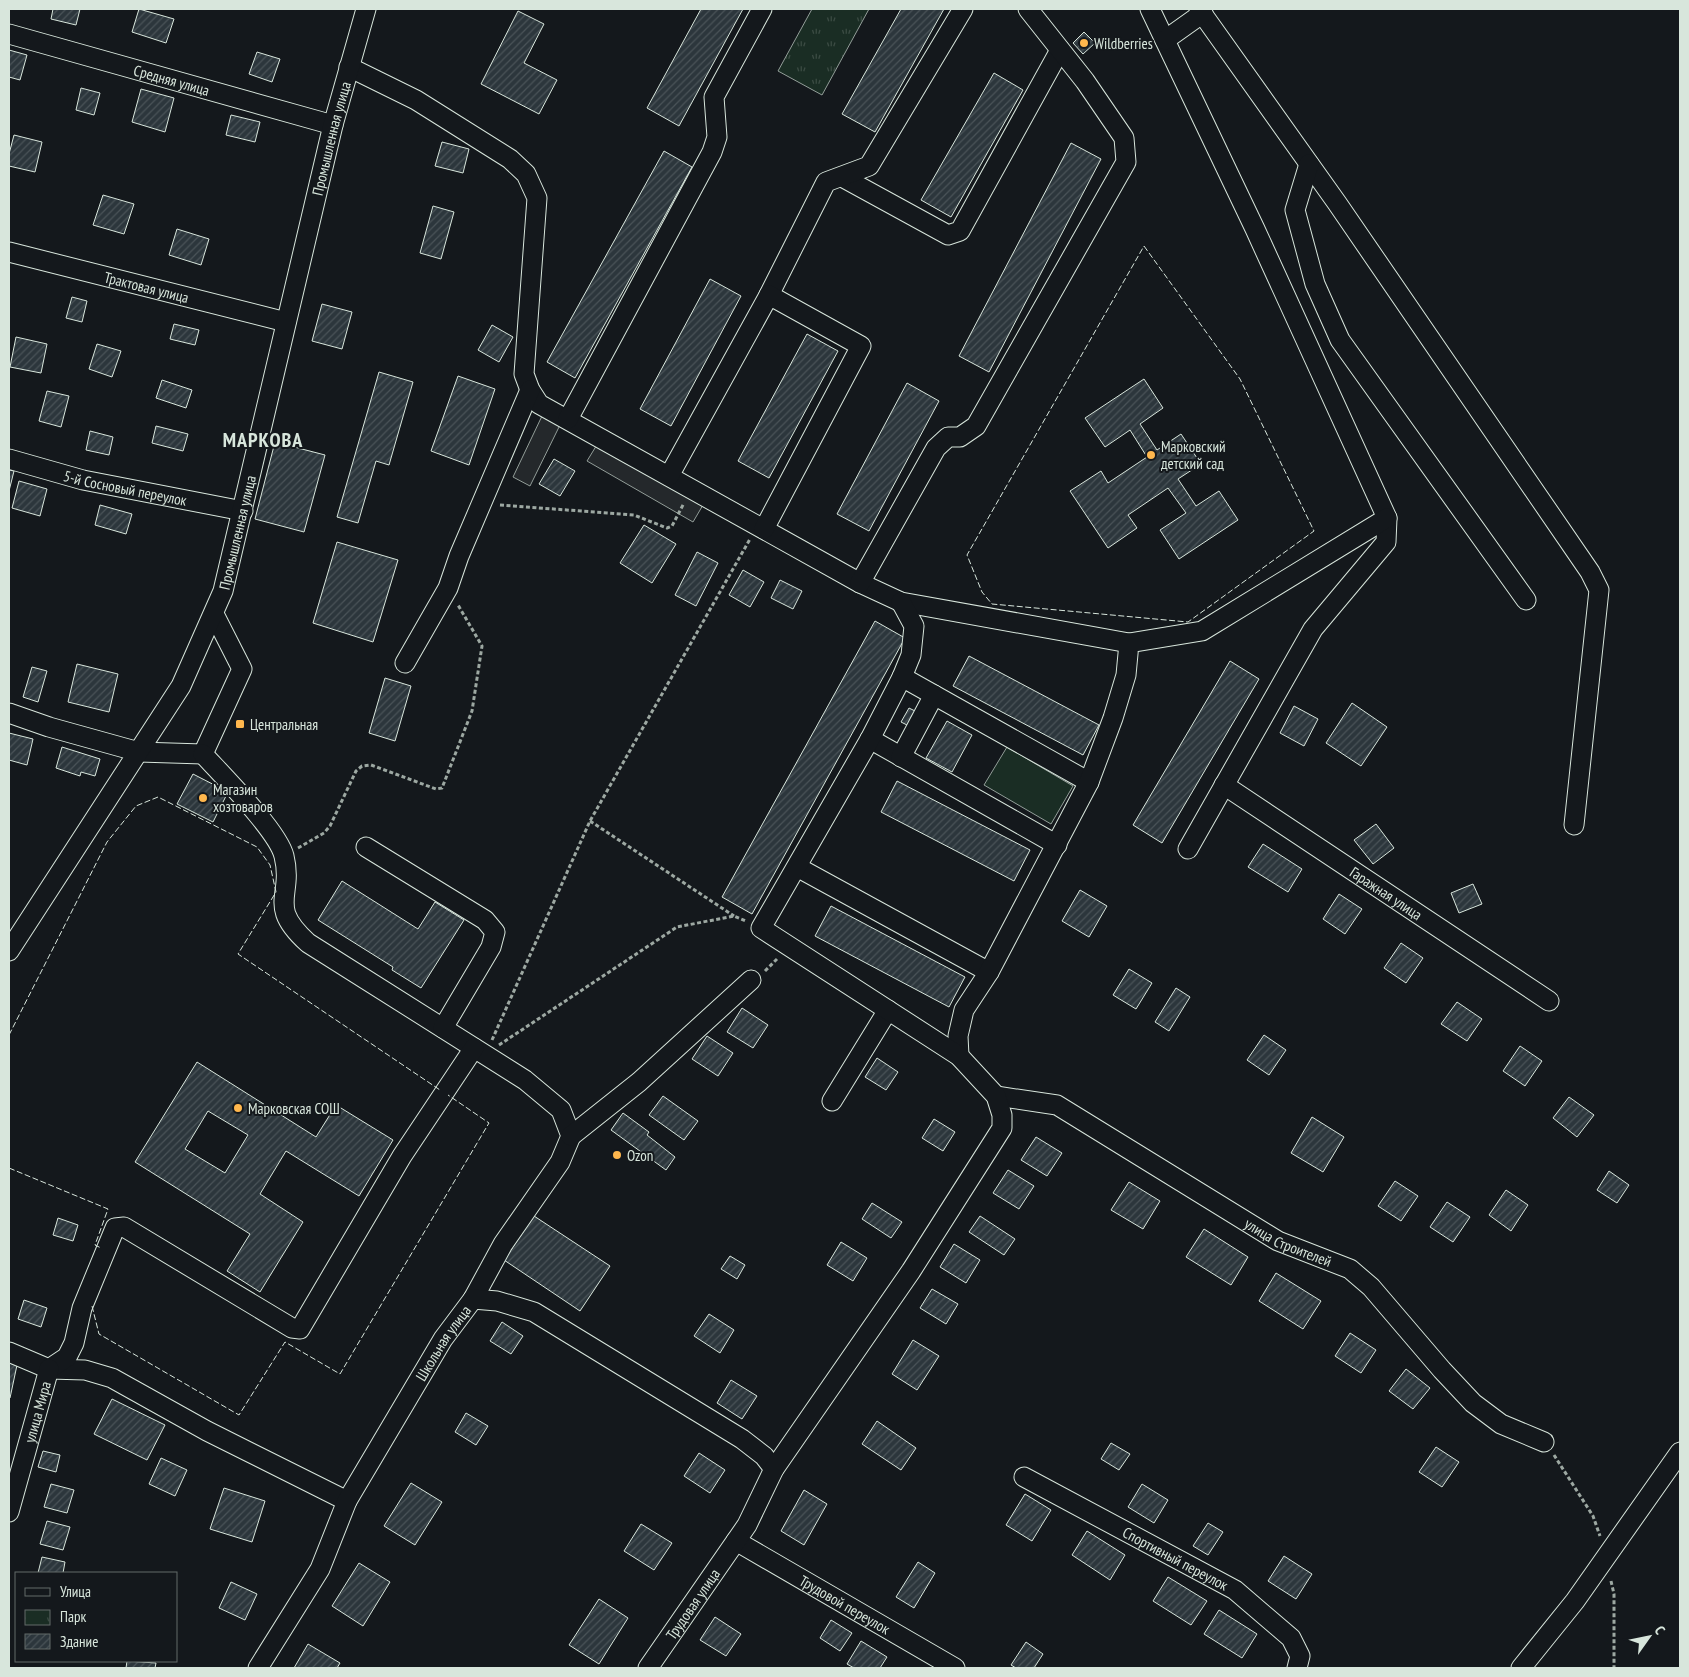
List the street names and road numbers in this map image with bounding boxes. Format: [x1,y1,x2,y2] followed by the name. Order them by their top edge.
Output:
[132,60,212,99] street label: Средняя улица
[307,79,354,197] street label: Промышленная улица
[102,267,191,307] street label: Трактовая улица
[62,466,189,509] street label: 5-й Сосновый переулок
[214,473,259,591] street label: Промышленная улица
[1347,862,1426,924] street label: Гаражная улица
[1241,1213,1334,1270] street label: улица Строителей
[411,1301,475,1384] street label: Школьная улица
[19,1379,55,1445] street label: улица Мира
[1120,1522,1232,1594] street label: Спортивный переулок
[661,1565,724,1643] street label: Трудовая улица
[796,1570,894,1638] street label: Трудовой переулок

